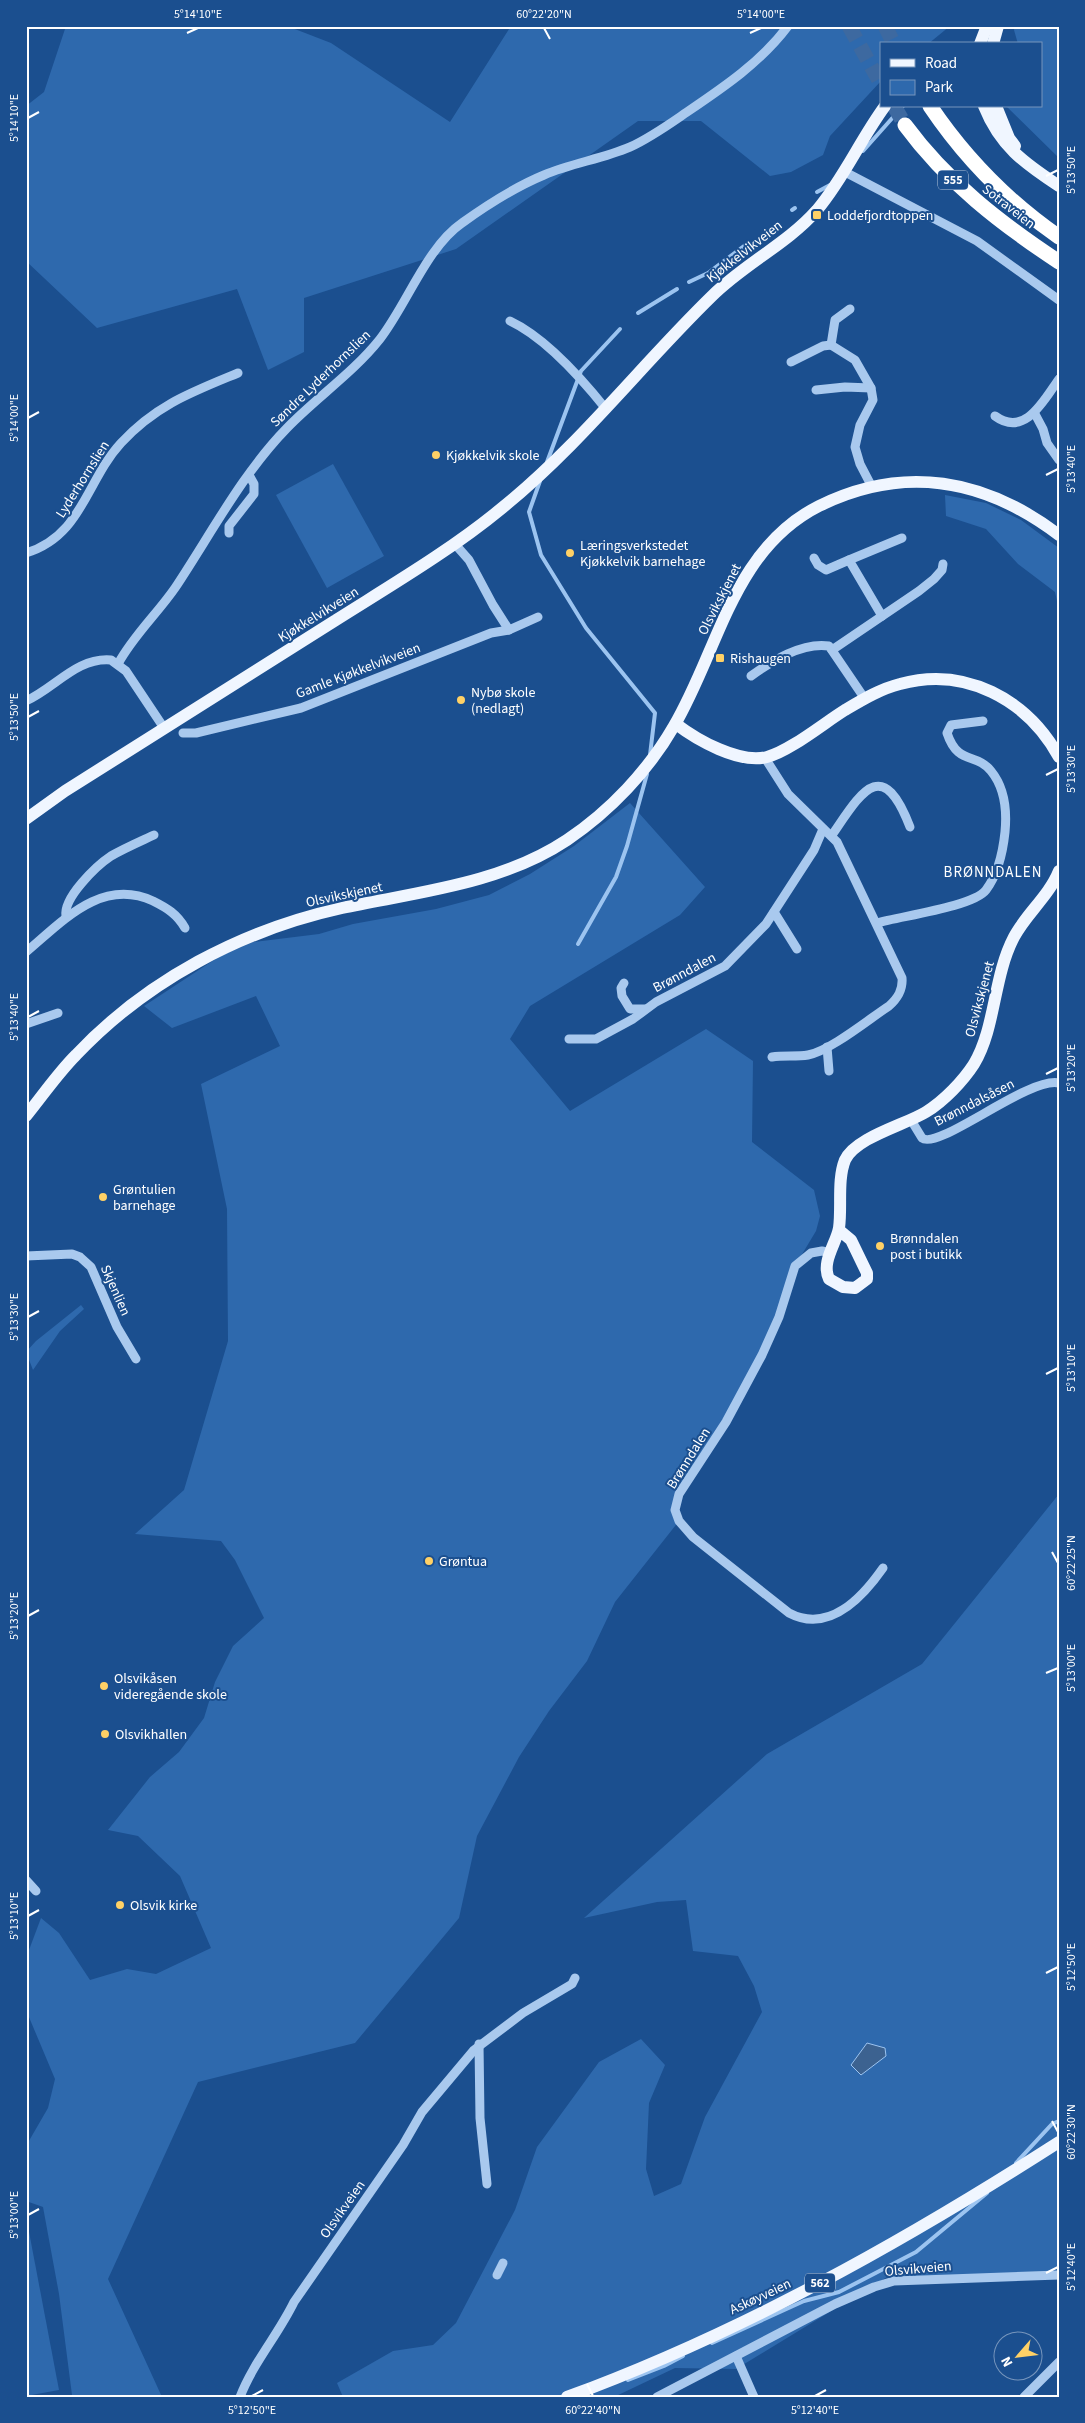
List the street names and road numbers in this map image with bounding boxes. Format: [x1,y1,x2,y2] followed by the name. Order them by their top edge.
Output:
[938,170,968,190] road number: 555
[978,180,1039,234] street label: Sotraveien
[702,216,787,288] street label: Kjøkkelvikveien
[266,325,375,432] street label: Søndre Lyderhornslien
[51,437,115,522] street label: Lyderhornslien
[693,560,747,639] street label: Olsvikskjenet
[274,582,363,648] street label: Kjøkkelvikveien
[293,638,424,704] street label: Gamle Kjøkkelvikveien
[304,877,385,913] street label: Olsvikskjenet
[649,948,720,998] street label: Brønndalen
[960,959,1000,1039] street label: Olsvikskjenet
[931,1074,1018,1132] street label: Brønndalsåsen
[95,1262,135,1319] street label: Skjenlien
[662,1424,716,1493] street label: Brønndalen
[315,2176,370,2243] street label: Olsvikveien
[884,2256,952,2282] street label: Olsvikveien
[726,2274,795,2320] street label: Askøyveien
[805,2274,835,2292] road number: 562

